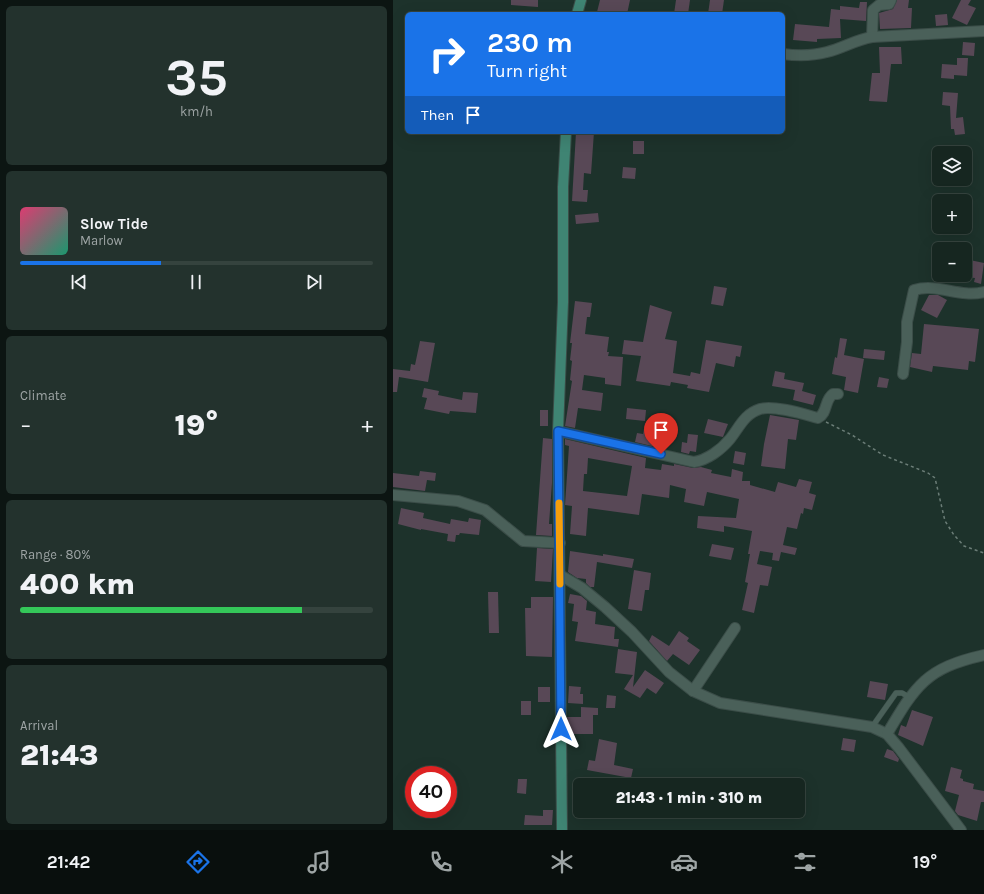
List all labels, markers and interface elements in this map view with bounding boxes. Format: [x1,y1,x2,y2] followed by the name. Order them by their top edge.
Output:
[487,26,573,59] text: 230 m
[421,28,473,80] icon: right
[165,47,228,108] text: 35
[487,60,567,82] text: Turn right
[180,104,213,119] text: km/h
[462,104,484,126] icon: arrive
[421,106,454,124] text: Then
[932,146,972,282] map controls
[932,146,972,186] button: layers
[932,194,972,234] button: +
[80,215,148,233] text: Slow Tide
[80,233,123,248] text: Marlow
[932,242,972,282] button: −
[68,271,90,293] icon: previous
[185,271,207,293] icon: pause
[303,271,325,293] icon: next
[20,388,66,403] text: Climate
[175,407,218,443] text: 19°
[20,412,32,438] text: −
[361,412,373,438] text: +
[644,413,678,454] pin
[650,419,672,441] icon: arrive
[20,547,91,562] text: Range · 80%
[20,566,135,602] text: 400 km
[540,708,582,750] position arrow
[20,718,58,733] text: Arrival
[20,737,98,773] text: 21:43
[405,766,457,818] speed limit sign: 40
[616,789,762,807] text: 21:43 · 1 min · 310 m
[184,848,212,876] icon: directions
[305,848,333,876] icon: music
[427,848,455,876] icon: phone
[548,848,576,876] icon: climate
[670,848,698,876] icon: car
[791,848,819,876] icon: filters
[47,851,91,873] text: 21:42
[913,851,937,873] text: 19°

